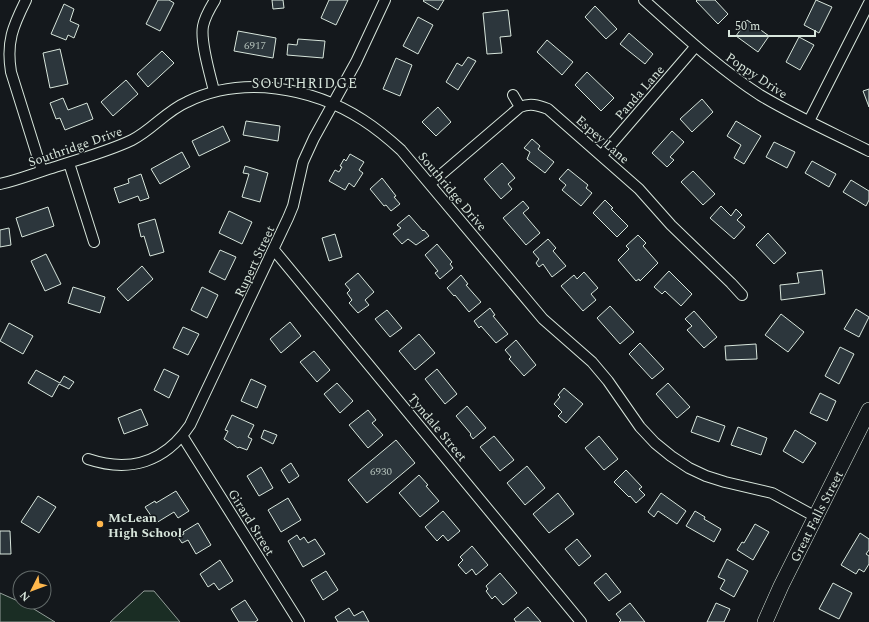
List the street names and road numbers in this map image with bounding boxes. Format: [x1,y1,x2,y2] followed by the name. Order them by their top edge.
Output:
[721,48,792,104] street label: Poppy Drive
[610,61,669,125] street label: Panda Lane
[571,111,634,169] street label: Espey Lane
[26,121,125,172] street label: Southridge Drive
[413,147,492,236] street label: Southridge Drive
[230,222,280,300] street label: Rupert Street
[403,389,472,466] street label: Tyndale Street
[785,467,849,566] street label: Great Falls Street
[223,485,280,560] street label: Girard Street

